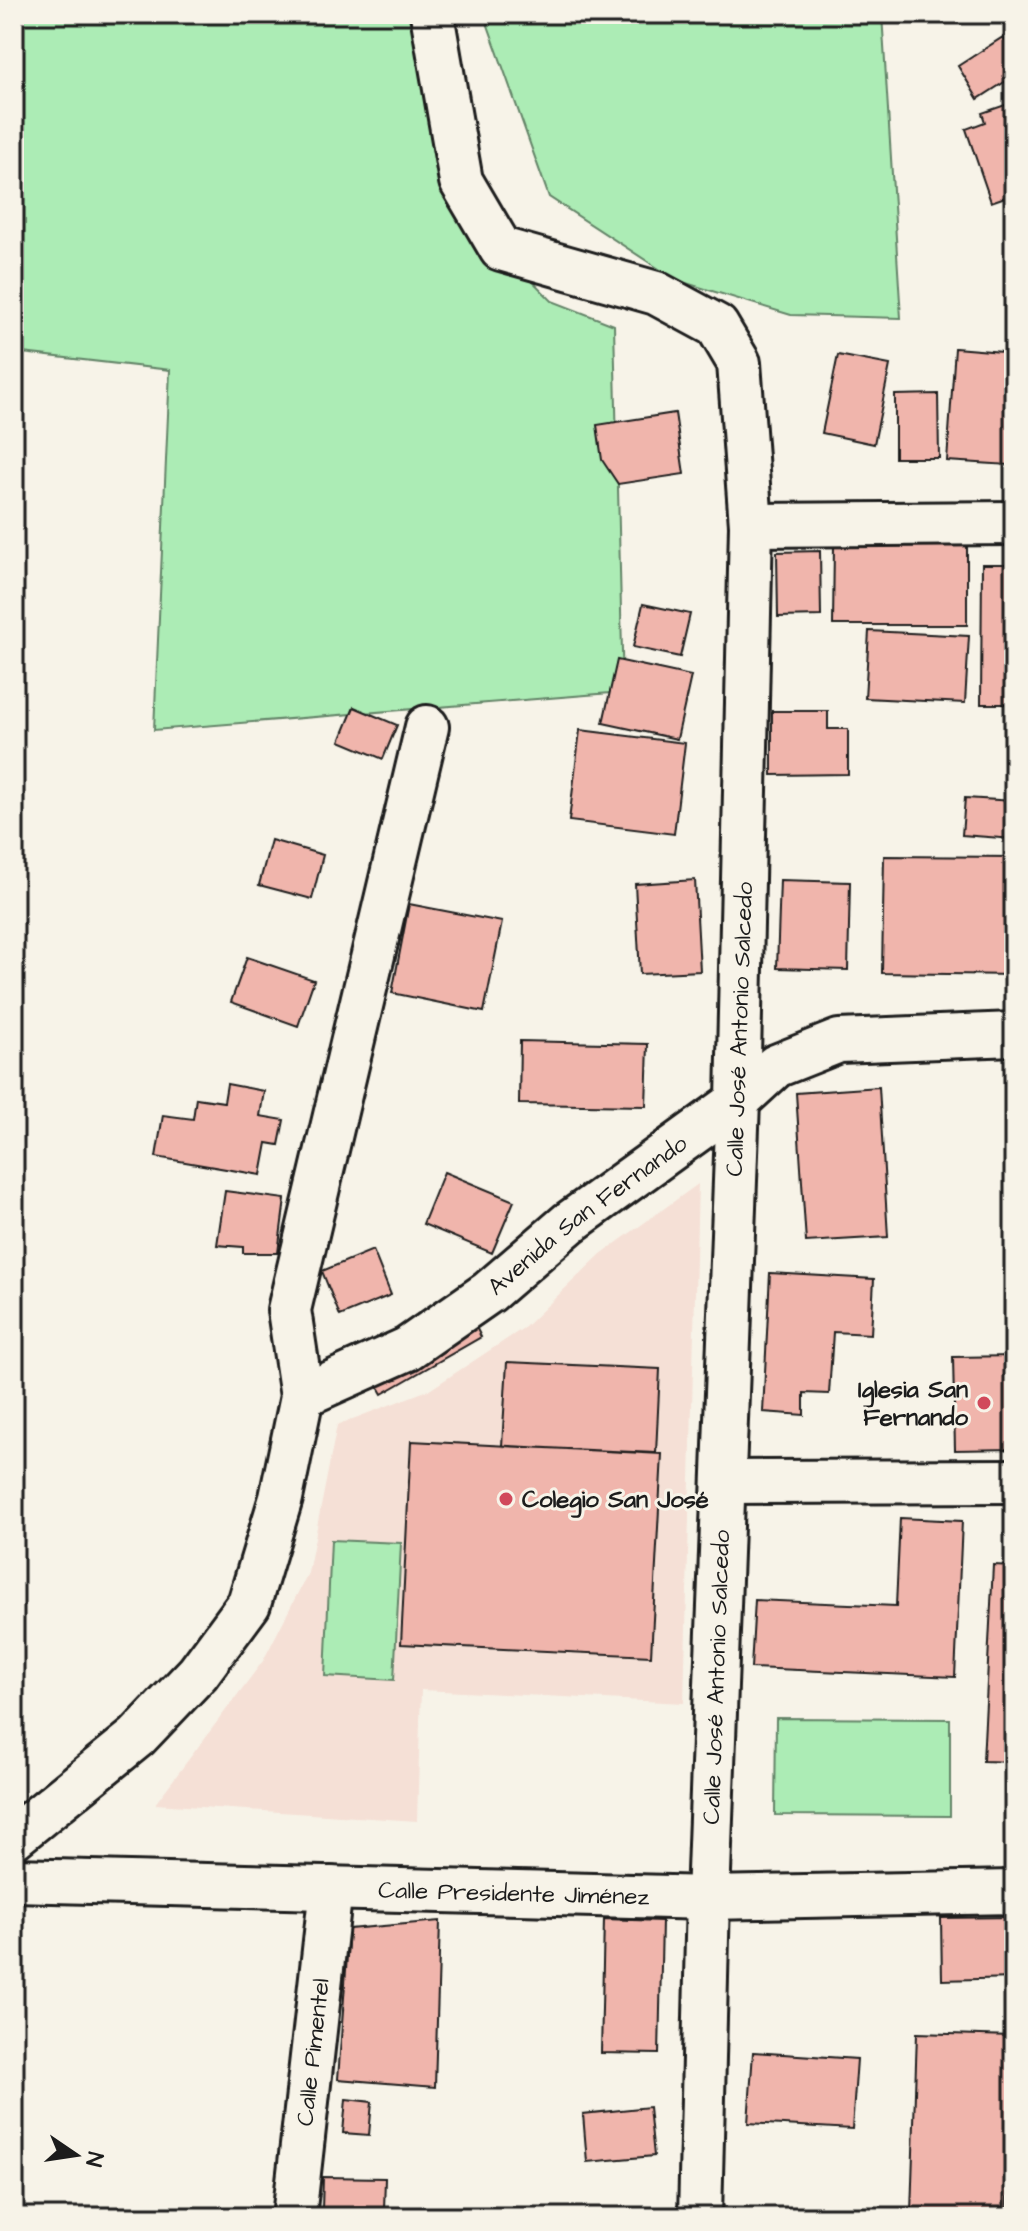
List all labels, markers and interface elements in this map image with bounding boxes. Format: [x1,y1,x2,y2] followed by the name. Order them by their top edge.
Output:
[718,881,762,1177] street label: Calle José Antonio Salcedo
[481,1127,695,1304] street label: Avenida San Fernando
[858,1373,969,1435] place label: Iglesia San Fernando
[975,1394,993,1412] marker: Iglesia San Fernando
[522,1483,709,1518] place label: Colegio San José
[497,1490,515,1508] marker: Colegio San José
[695,1529,739,1825] street label: Calle José Antonio Salcedo
[378,1873,650,1914] street label: Calle Presidente Jiménez
[288,1976,339,2128] street label: Calle Pimentel
[36,2115,116,2195] north arrow
[77,2149,111,2170] text: N

